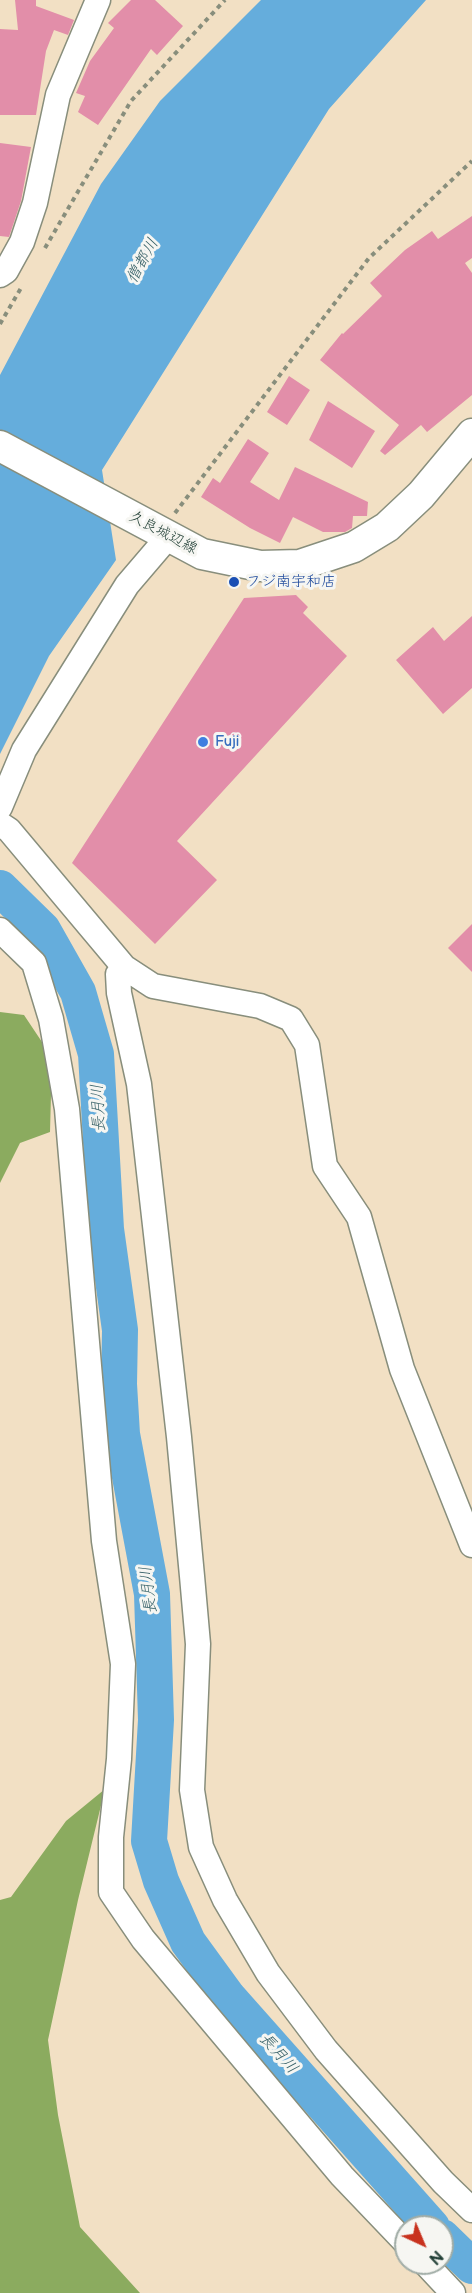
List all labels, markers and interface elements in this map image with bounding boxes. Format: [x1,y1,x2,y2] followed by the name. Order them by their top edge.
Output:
[123,235,163,287] water label: 僧都川
[126,507,200,559] street label: 久良城辺線
[246,573,336,591] place label: フジ南宇和店
[227,575,241,589] marker: フジ南宇和店
[215,733,239,751] place label: Fuji
[196,735,210,749] marker: Fuji
[88,1084,110,1132] water label: 長月川
[137,1565,161,1615] water label: 長月川
[255,2030,301,2078] water label: 長月川
[394,2215,454,2275] north arrow
[425,2246,446,2268] text: N

